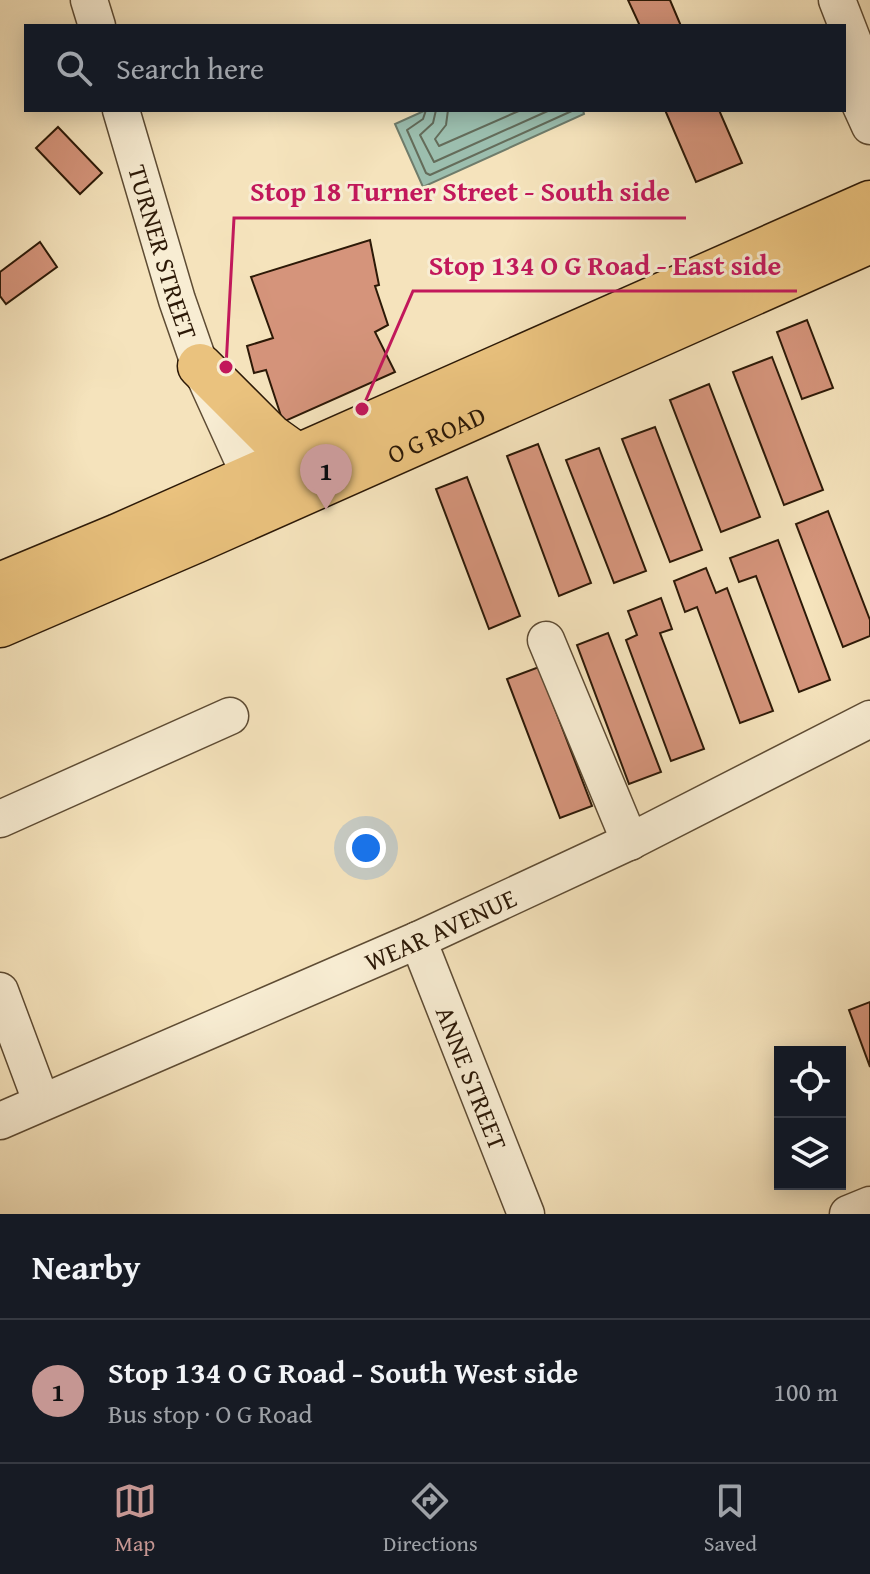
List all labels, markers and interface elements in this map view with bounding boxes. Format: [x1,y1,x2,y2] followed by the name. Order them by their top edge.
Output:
[24,24,846,112] search box
[52,46,96,90] icon: search
[116,46,264,90] text: Search here
[119,160,209,345] street label: TURNER STREET
[234,166,686,218] callout: Stop 18 Turner Street - South side
[250,170,670,211] text: Stop 18 Turner Street - South side
[413,239,797,291] callout: Stop 134 O G Road - East side
[429,244,781,285] text: Stop 134 O G Road - East side
[380,395,491,473] street label: O G ROAD
[300,444,352,510] pin: 1
[346,828,386,868] your location
[358,878,522,981] street label: WEAR AVENUE
[426,1000,518,1156] street label: ANNE STREET
[774,1046,846,1190] map controls
[774,1046,846,1118] button: locate
[774,1118,846,1190] button: layers
[32,1242,141,1291] text: Nearby
[108,1350,578,1394] text: Stop 134 O G Road - South West side
[51,1372,65,1411] text: 1
[773,1372,838,1411] text: 100 m
[108,1394,312,1433] text: Bus stop · O G Road
[113,1479,157,1559] tab: Map
[383,1479,478,1559] tab: Directions
[704,1479,757,1559] tab: Saved

